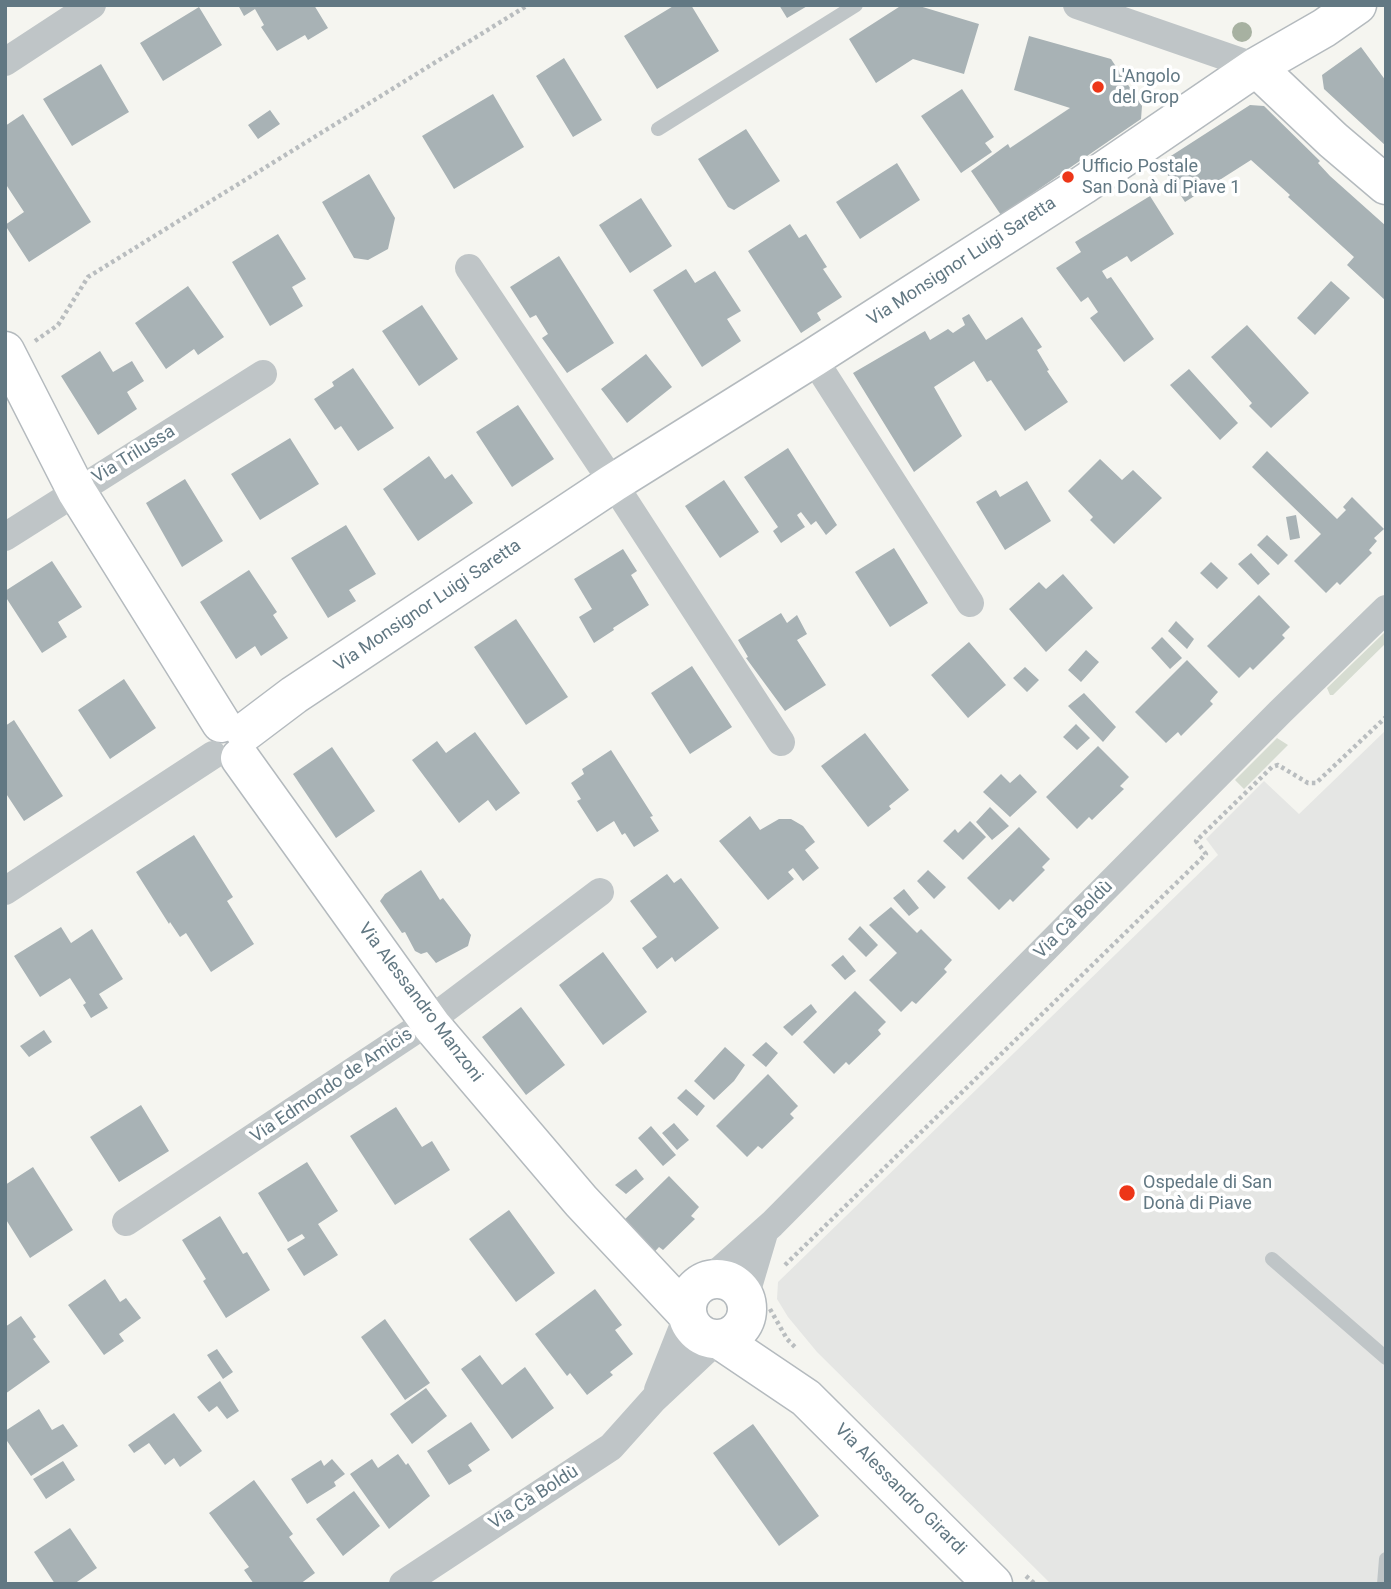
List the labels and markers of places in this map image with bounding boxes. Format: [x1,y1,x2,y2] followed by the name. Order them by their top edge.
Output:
[1112,66,1180,108] place label: L'Angolo del Grop
[1090,79,1106,95] marker: L'Angolo del Grop
[1082,156,1240,198] place label: Ufficio Postale San Donà di Piave 1
[1060,169,1076,185] marker: Ufficio Postale San Donà di Piave 1
[1143,1172,1272,1214] place label: Ospedale di San Donà di Piave
[1117,1183,1137,1203] marker: Ospedale di San Donà di Piave

